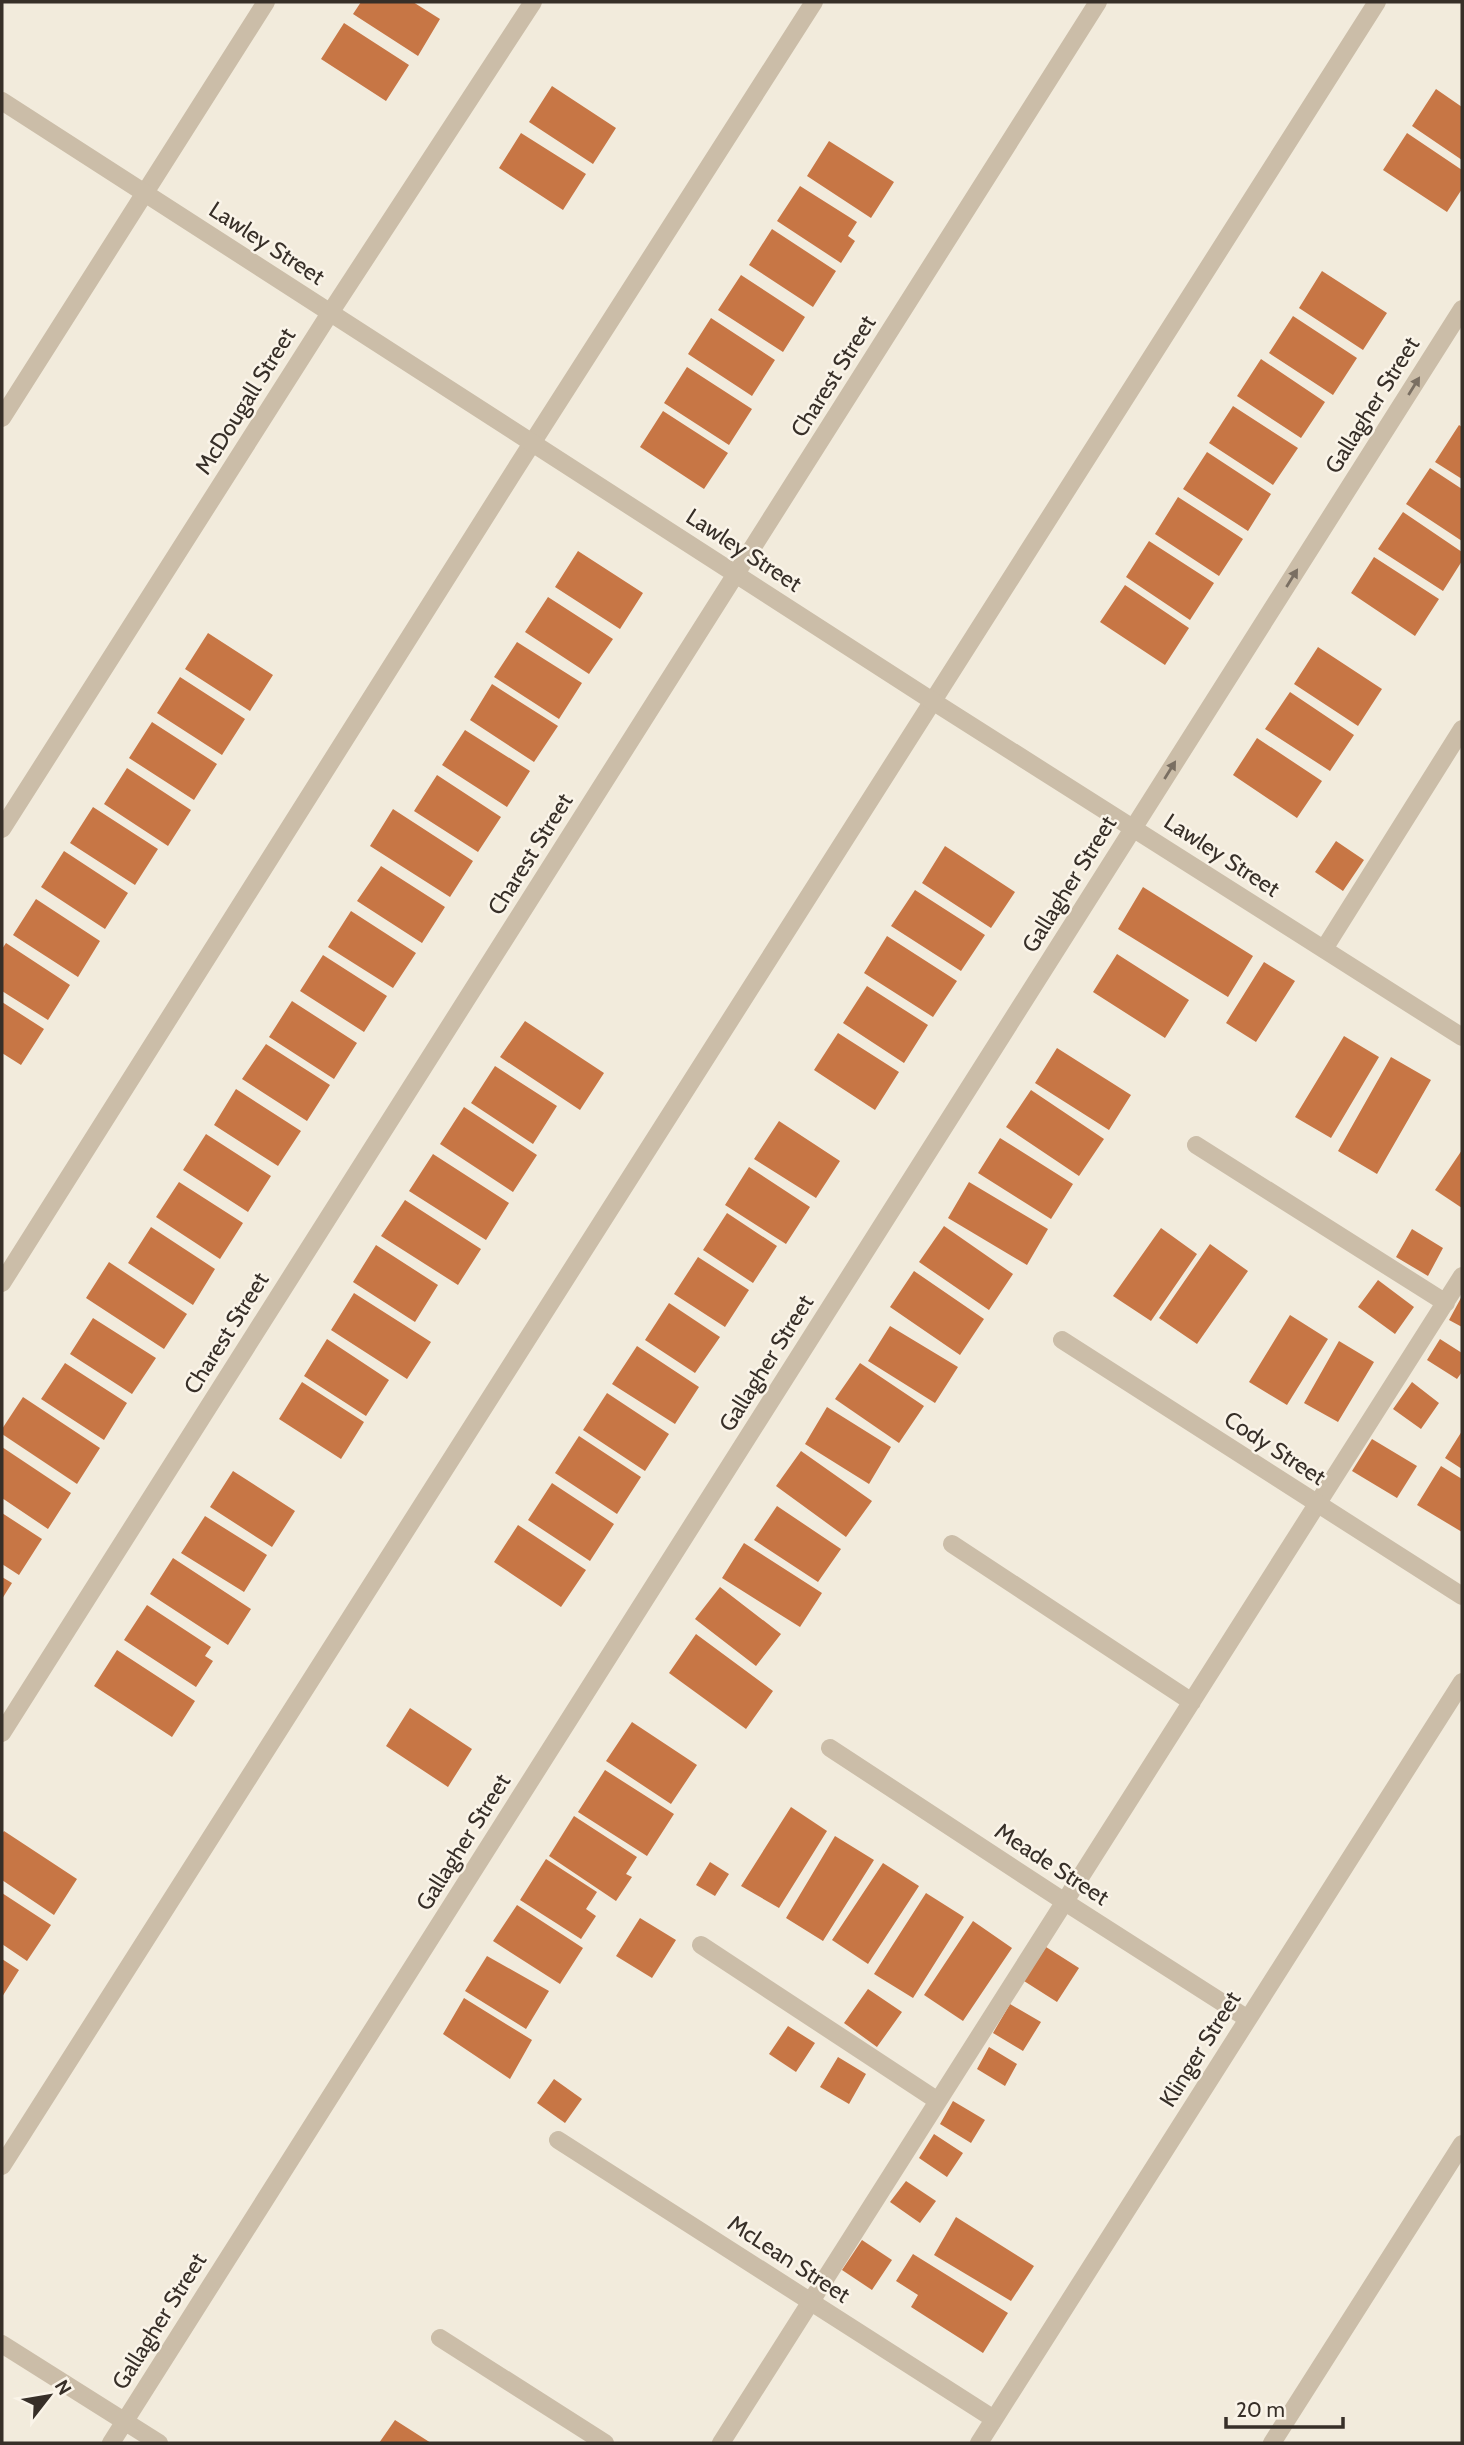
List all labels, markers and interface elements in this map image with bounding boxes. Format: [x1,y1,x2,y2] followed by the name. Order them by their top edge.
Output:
[204,195,330,291] street label: Lawley Street
[785,310,882,442] street label: Charest Street
[189,322,301,479] street label: McDougall Street
[1319,331,1425,478] street label: Gallagher Street
[1407,376,1420,395] one-way arrow
[681,502,807,598] street label: Lawley Street
[1285,569,1299,587] one-way arrow
[1164,761,1177,780] one-way arrow
[482,788,579,920] street label: Charest Street
[1159,807,1285,903] street label: Lawley Street
[1016,810,1122,957] street label: Gallagher Street
[178,1267,275,1399] street label: Charest Street
[713,1289,819,1436] street label: Gallagher Street
[1219,1405,1331,1491] street label: Cody Street
[410,1768,516,1915] street label: Gallagher Street
[990,1817,1114,1911] street label: Meade Street
[1153,1986,1247,2112] street label: Klinger Street
[723,2209,855,2309] street label: McLean Street
[106,2247,212,2394] street label: Gallagher Street
[14,2361,84,2431] north arrow
[50,2376,76,2399] text: N
[1226,2386,1343,2430] scale bar
[1236,2397,1285,2422] text: 20 m

